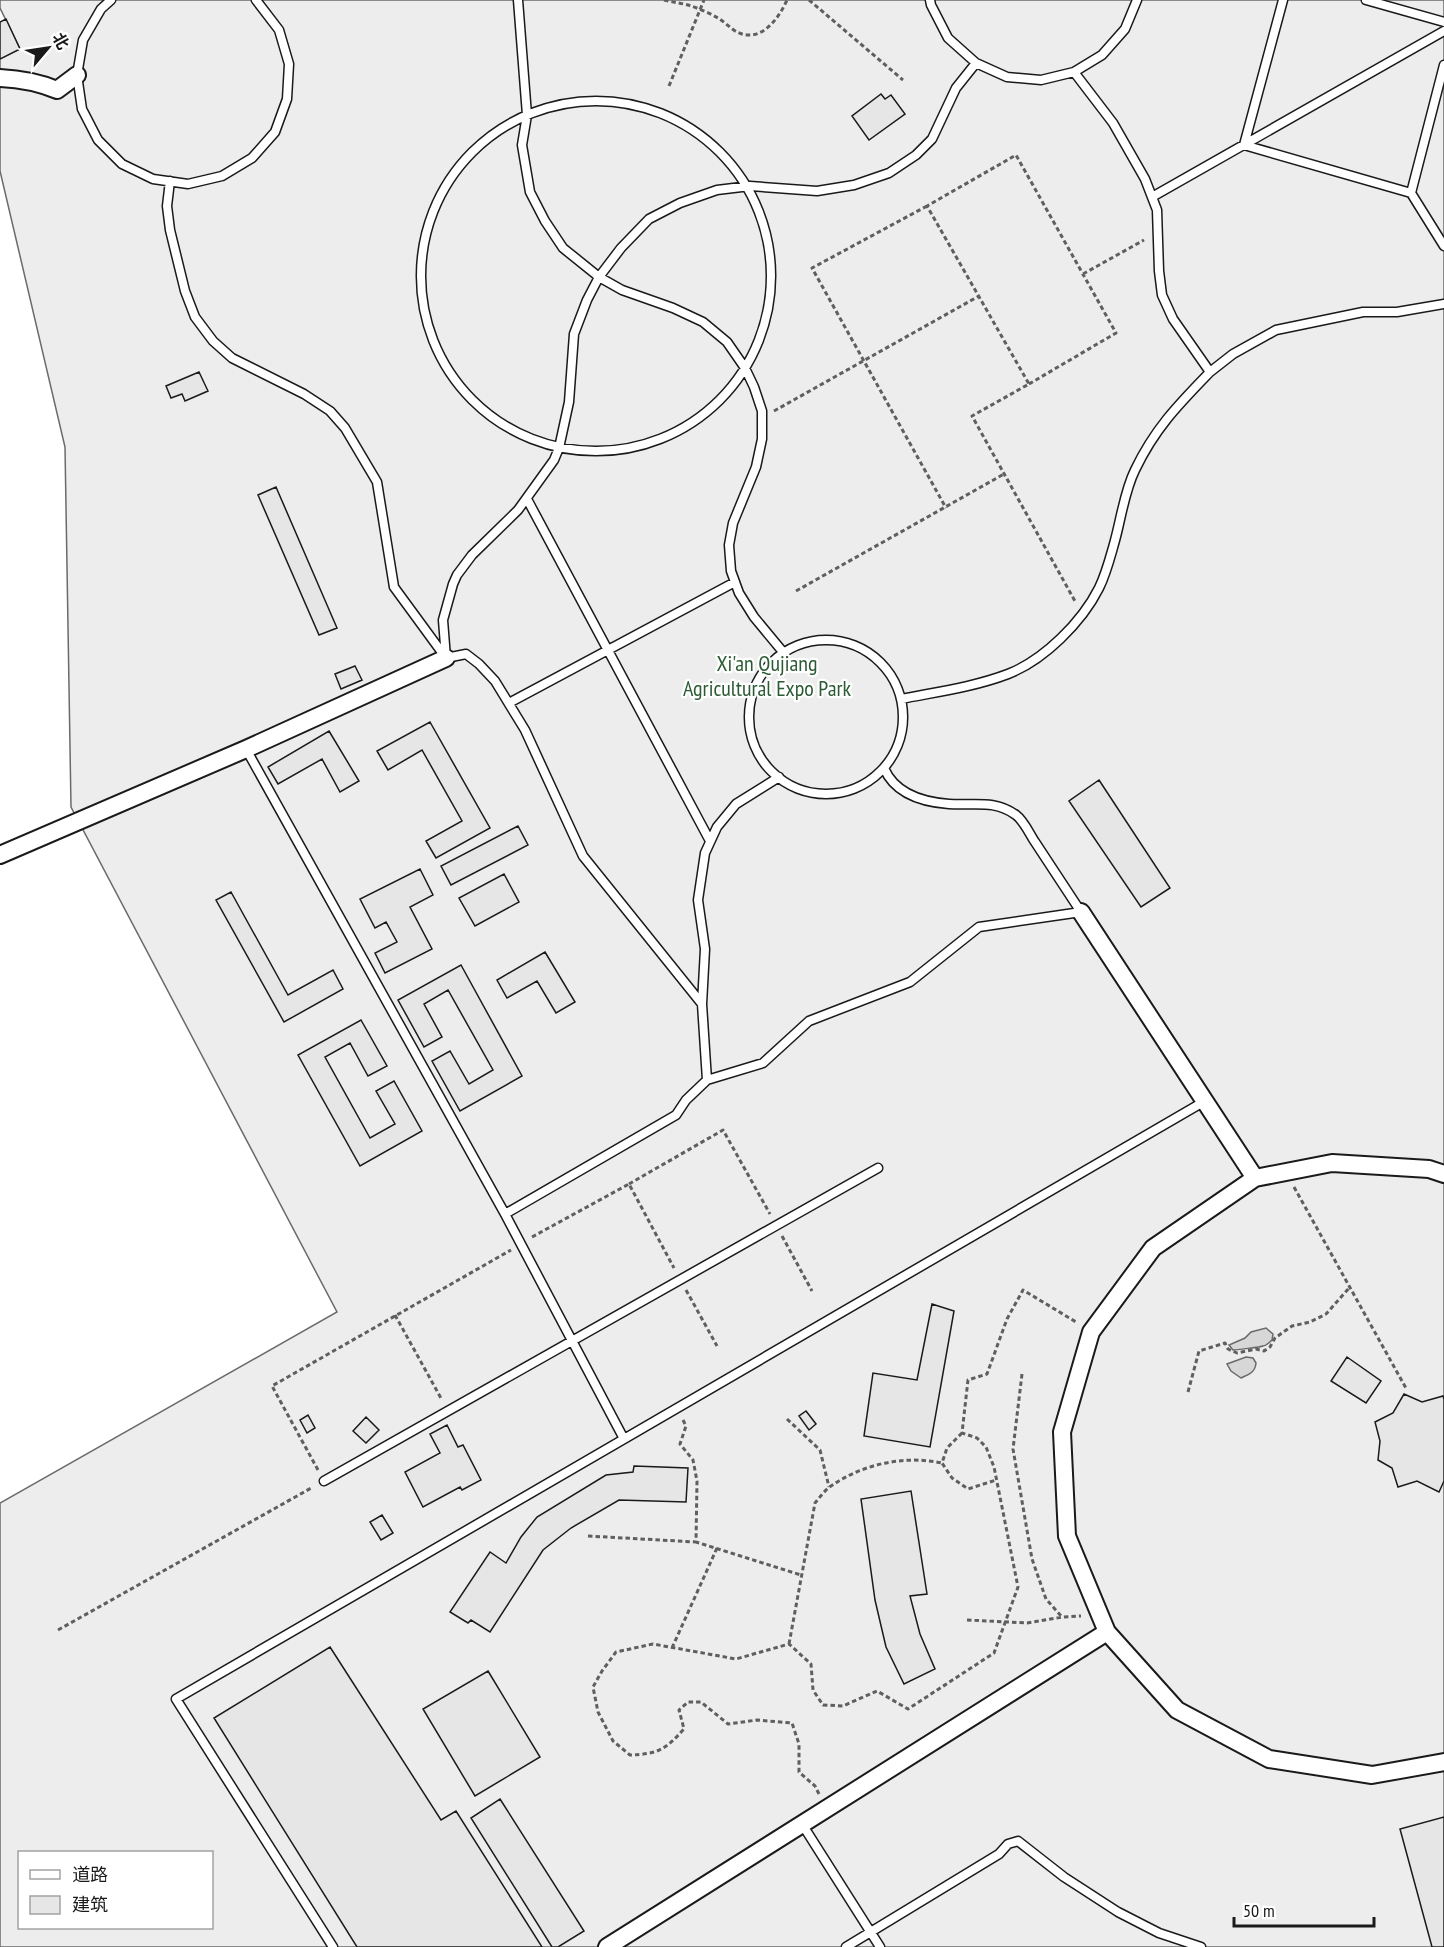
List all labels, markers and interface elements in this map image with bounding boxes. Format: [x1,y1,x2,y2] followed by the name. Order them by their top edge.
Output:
[18,18,78,78] north arrow
[48,29,74,53] text: 北
[683,649,852,702] park label: Xi'an Qujiang Agricultural Expo Park
[18,1851,213,1929] legend
[72,1863,108,1886] text: 道路
[1234,1890,1374,1928] scale bar
[72,1893,108,1916] text: 建筑
[1243,1899,1275,1922] text: 50 m

